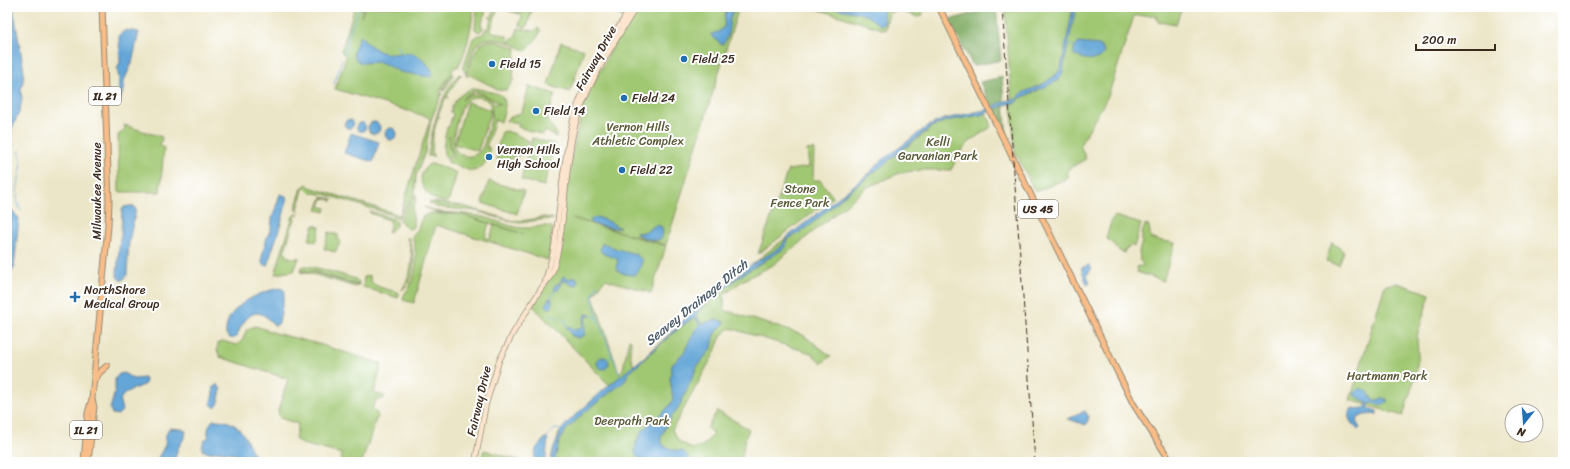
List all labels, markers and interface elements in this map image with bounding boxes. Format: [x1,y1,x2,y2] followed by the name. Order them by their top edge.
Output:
[569,21,623,95] street label: Fairway Drive
[1416,26,1495,52] scale bar
[1422,29,1456,51] text: 200 m
[692,48,735,70] place label: Field 25
[500,53,541,75] place label: Field 15
[679,54,689,64] marker: Field 25
[487,59,497,69] marker: Field 15
[89,87,121,105] road number: IL 21
[632,87,676,109] place label: Field 24
[619,93,629,103] marker: Field 24
[544,100,586,122] place label: Field 14
[531,106,541,116] marker: Field 14
[591,116,685,152] park label: Vernon Hills Athletic Complex
[898,131,978,167] park label: Kelli Garvanian Park
[497,139,560,175] place label: Vernon Hills High School
[86,142,108,240] street label: Milwaukee Avenue
[484,152,494,162] marker: Vernon Hills High School
[630,159,673,181] place label: Field 22
[617,165,627,175] marker: Field 22
[771,178,830,214] park label: Stone Fence Park
[1018,200,1058,218] road number: US 45
[640,253,754,351] water label: Seavey Drainage Ditch
[84,279,160,315] place label: NorthShore Medical Group
[69,291,81,303] marker: NorthShore Medical Group
[460,364,498,438] street label: Fairway Drive
[1347,365,1428,387] park label: Hartmann Park
[1504,403,1544,443] north arrow
[594,410,670,432] park label: Deerpath Park
[70,421,102,439] road number: IL 21
[1514,422,1529,443] text: N

